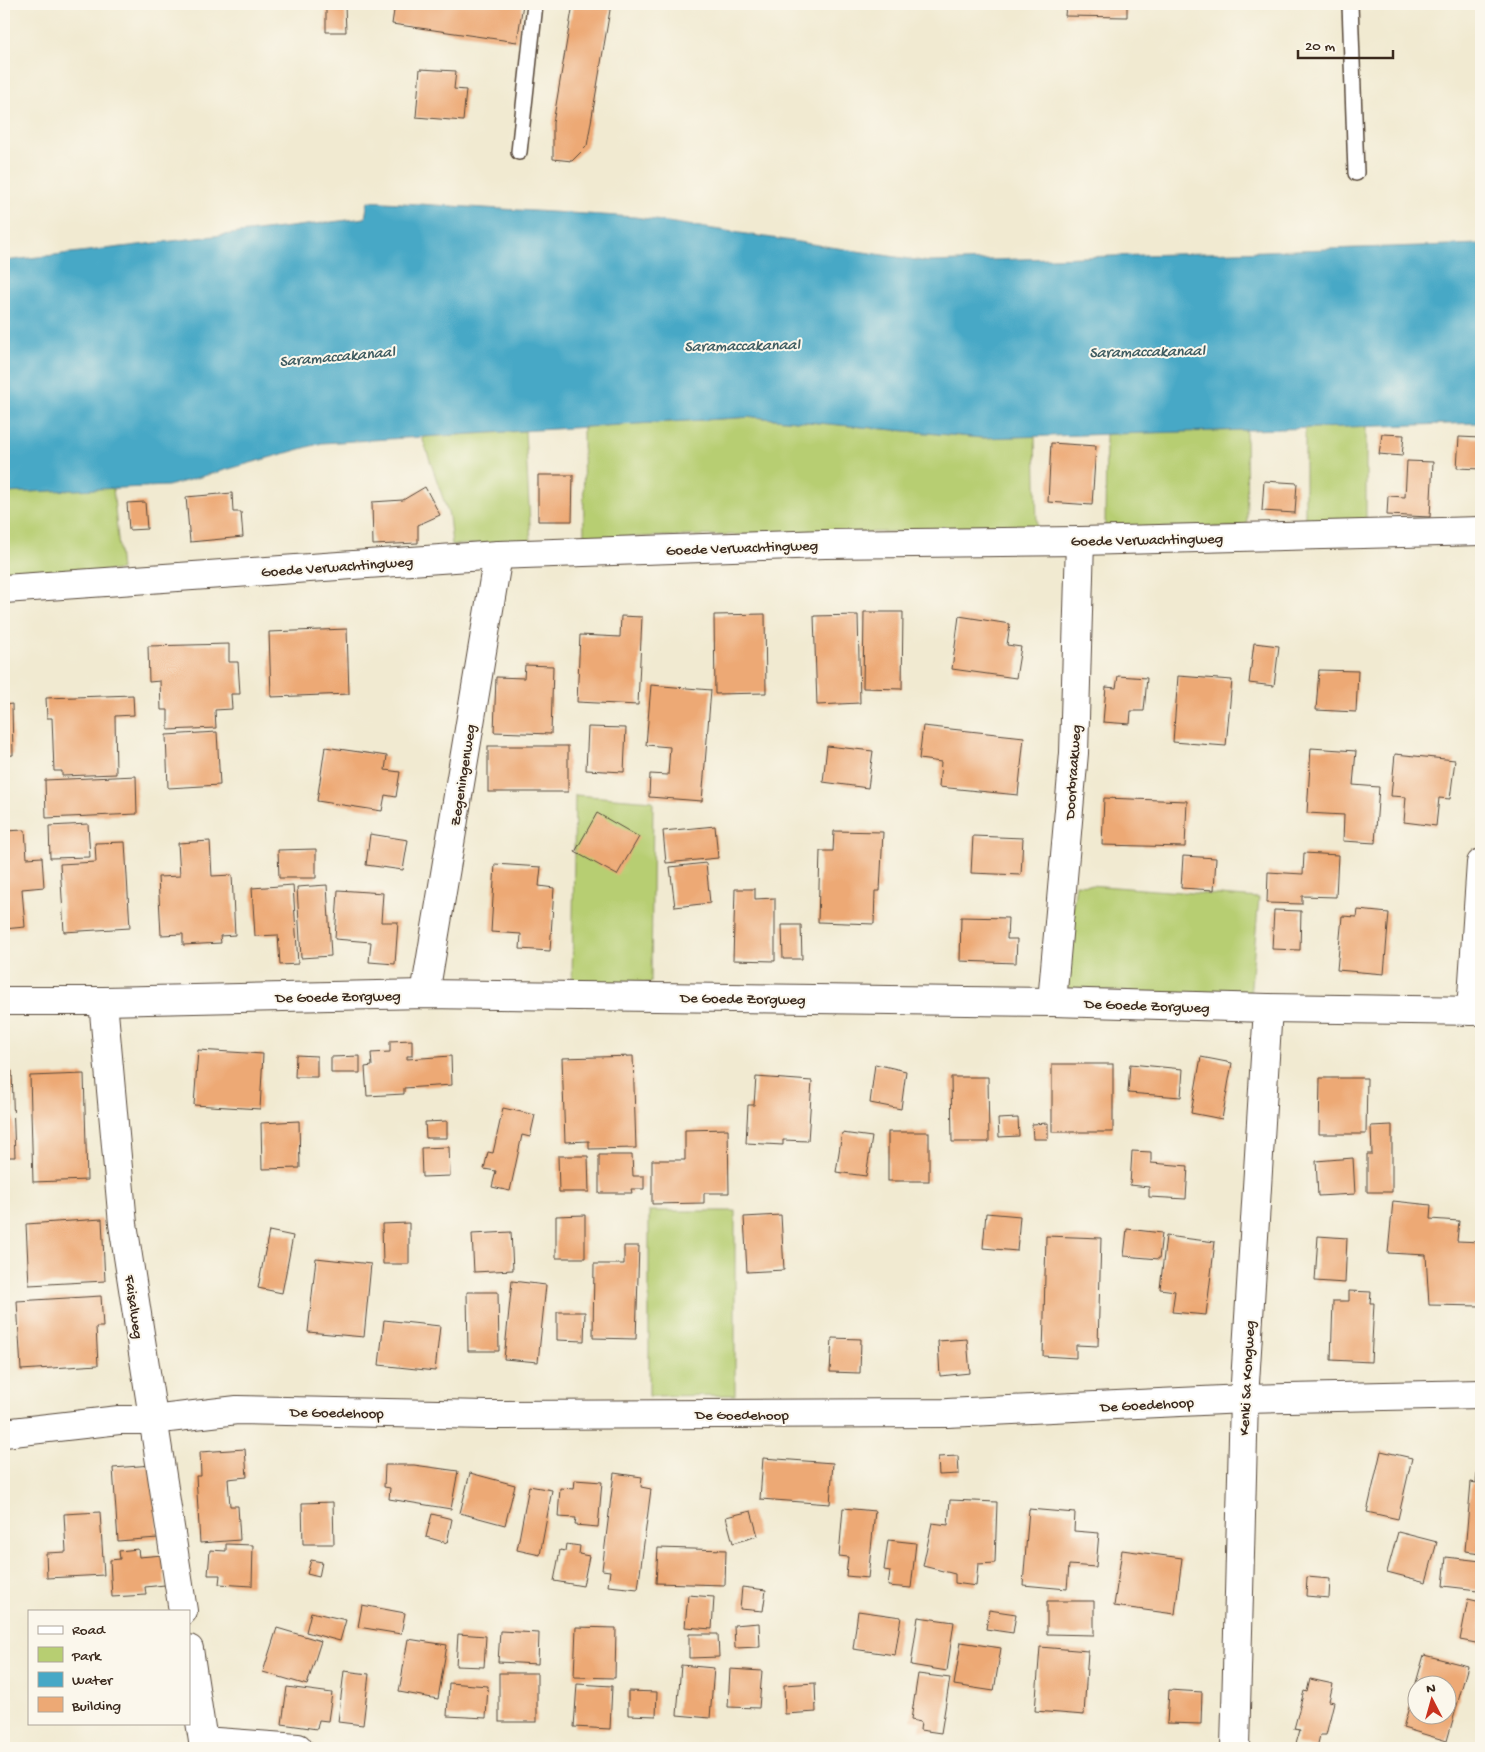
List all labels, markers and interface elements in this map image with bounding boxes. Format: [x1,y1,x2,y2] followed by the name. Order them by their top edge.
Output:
[1298,28,1392,60] scale bar
[1305,38,1335,56] text: 20 m
[684,337,802,358] water label: Saramaccakanaal
[1089,343,1207,364] water label: Saramaccakanaal
[279,344,397,373] water label: Saramaccakanaal
[1071,531,1223,551] street label: Goede Verwachtingweg
[666,537,819,561] street label: Goede Verwachtingweg
[260,554,414,582] street label: Goede Verwachtingweg
[447,723,481,827] street label: Zegeningenweg
[1062,724,1086,821] street label: Doorbraakweg
[274,988,401,1008] street label: De Goede Zorgweg
[679,990,806,1010] street label: De Goede Zorgweg
[1083,996,1210,1018] street label: De Goede Zorgweg
[119,1273,146,1340] street label: Faisalweg
[1236,1320,1260,1436] street label: Kenki Sa Kongweg
[1099,1395,1195,1417] street label: De Goedehoop
[289,1404,385,1424] street label: De Goedehoop
[694,1407,789,1425] street label: De Goedehoop
[28,1610,190,1724] legend
[72,1622,106,1640] text: Road
[71,1648,102,1666] text: Park
[72,1672,114,1690] text: Water
[1408,1674,1458,1724] north arrow
[1425,1681,1436,1698] text: N
[71,1698,121,1716] text: Building

